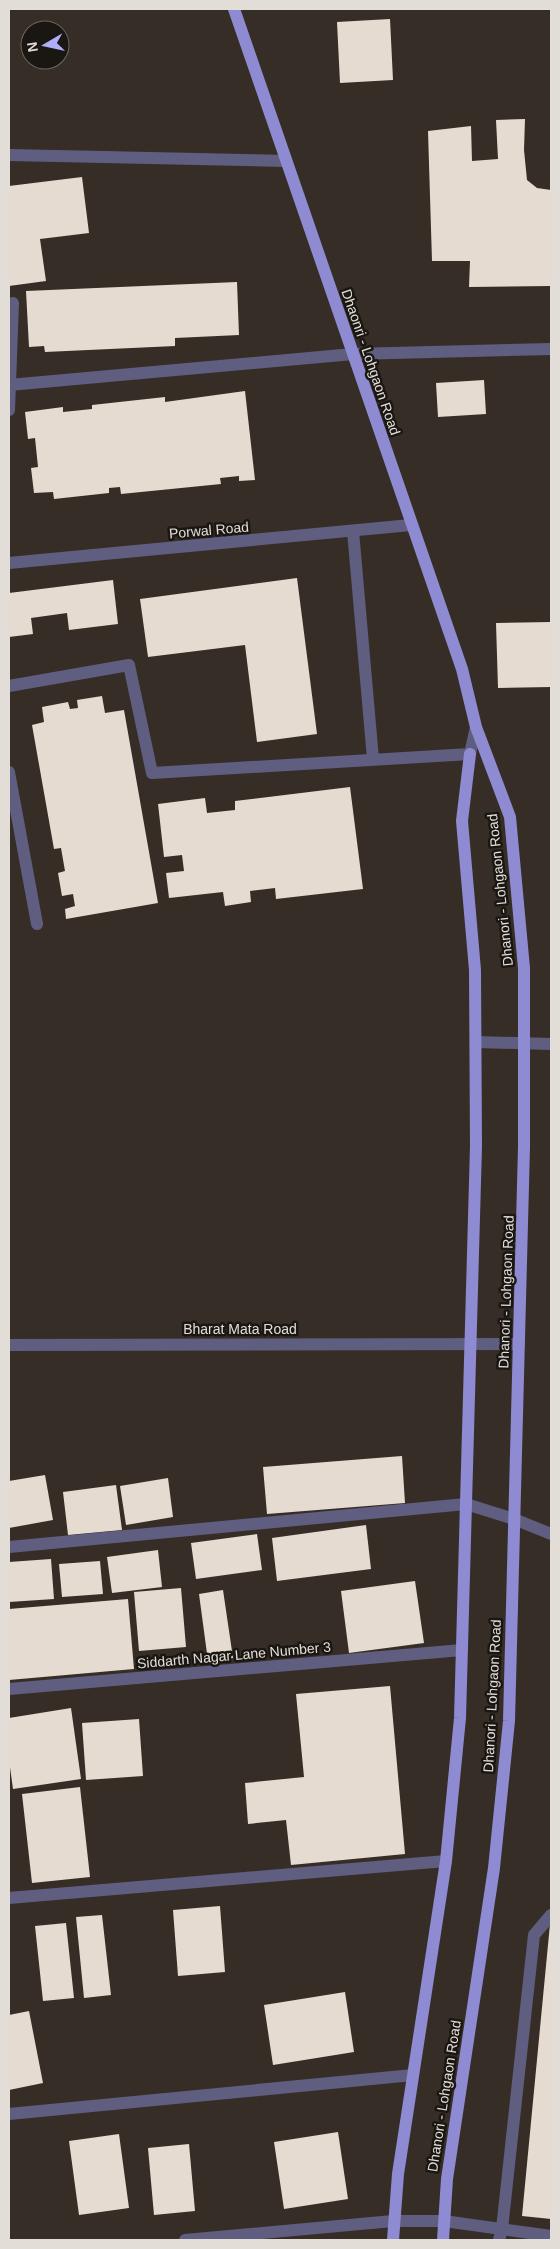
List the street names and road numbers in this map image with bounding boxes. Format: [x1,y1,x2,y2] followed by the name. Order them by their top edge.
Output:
[338,287,404,437] street label: Dhaonri - Lohgaon Road
[168,519,250,541] street label: Porwal Road
[484,813,516,967] street label: Dhanori - Lohgaon Road
[495,1215,517,1369] street label: Dhanori - Lohgaon Road
[183,1321,297,1337] street label: Bharat Mata Road
[480,1619,504,1773] street label: Dhanori - Lohgaon Road
[136,1639,332,1671] street label: Siddarth Nagar Lane Number 3
[424,2019,464,2173] street label: Dhanori - Lohgaon Road

